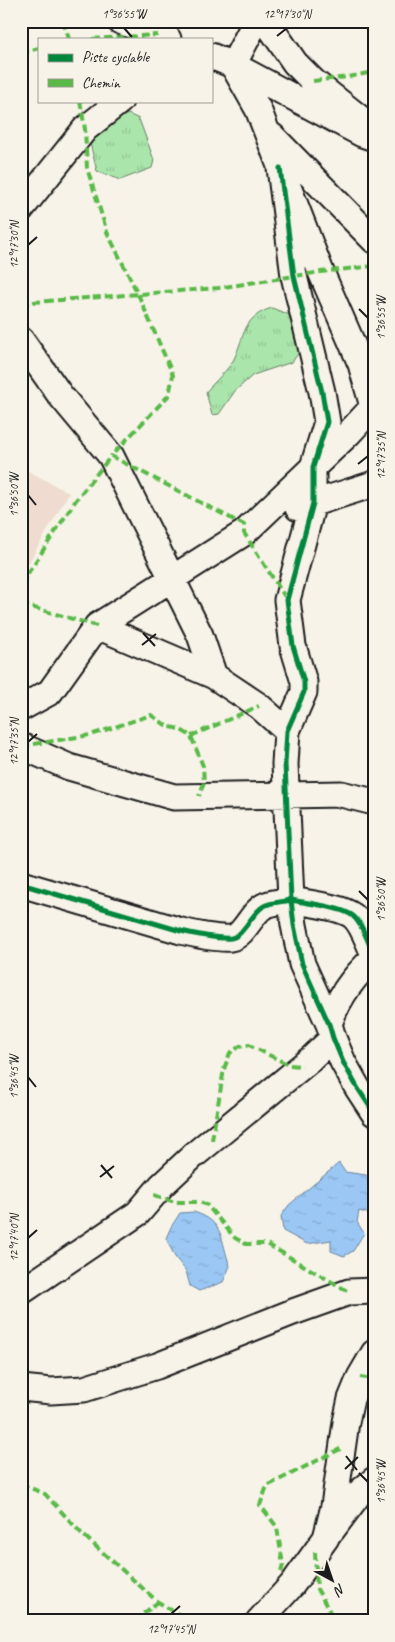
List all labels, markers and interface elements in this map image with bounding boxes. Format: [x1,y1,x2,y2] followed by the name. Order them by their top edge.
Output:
[102,6,148,22] text: 1°36'55"W
[263,6,312,22] text: 12°17'30"N
[38,38,212,102] legend
[82,48,150,67] text: Piste cyclable
[82,74,121,93] text: Chemin
[6,220,22,269] text: 12°17'30"N
[373,294,389,340] text: 1°36'55"W
[373,431,389,480] text: 12°17'35"N
[6,471,22,517] text: 1°36'50"W
[6,717,22,766] text: 12°17'35"N
[373,876,389,922] text: 1°36'50"W
[6,1053,22,1099] text: 1°36'45"W
[6,1213,22,1262] text: 12°17'40"N
[373,1458,389,1504] text: 1°36'45"W
[308,1554,358,1604] north arrow
[329,1580,349,1600] text: N
[147,1621,196,1637] text: 12°17'45"N

